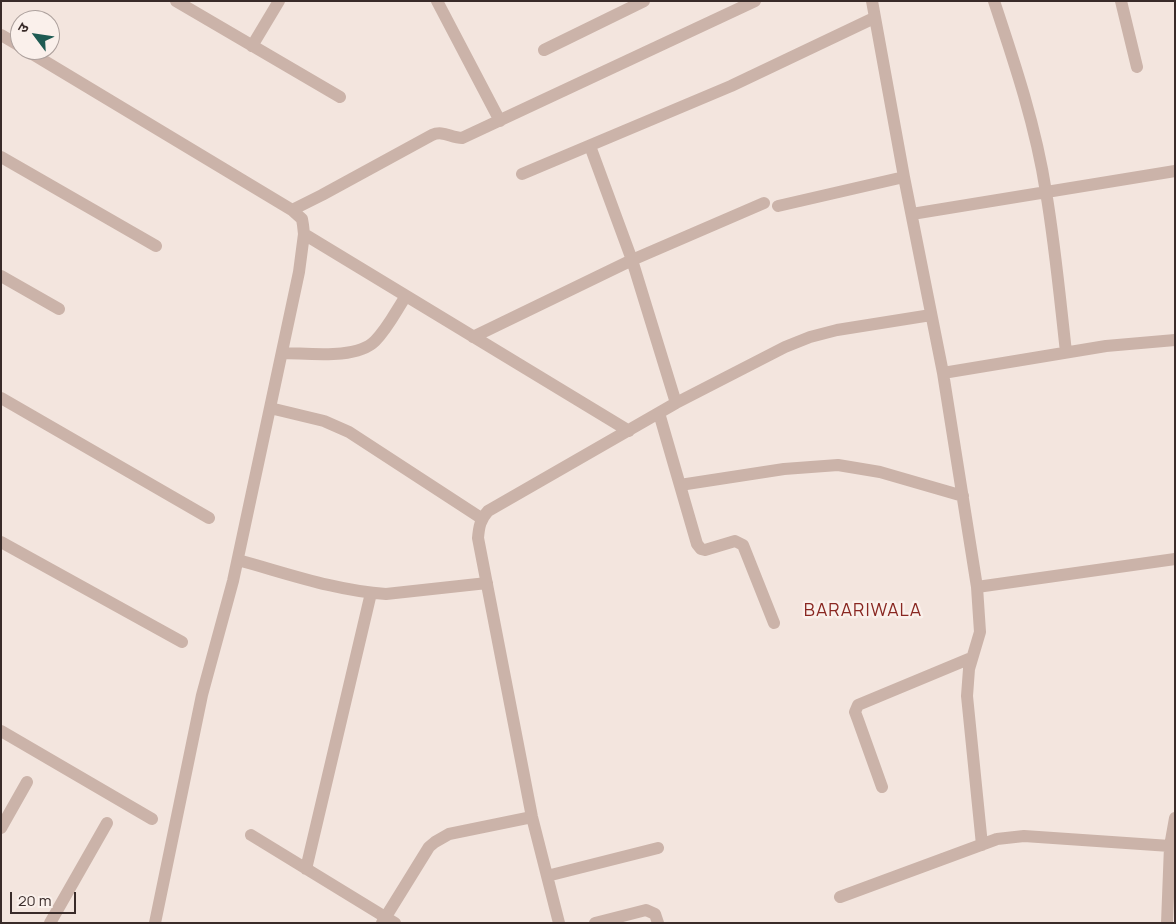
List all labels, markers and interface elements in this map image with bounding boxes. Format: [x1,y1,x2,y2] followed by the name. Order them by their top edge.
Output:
[10,10,60,60] north arrow
[12,19,33,36] text: उ
[803,600,923,622] district label: BARARIWALA
[12,882,79,914] scale bar
[18,890,51,911] text: 20 m

